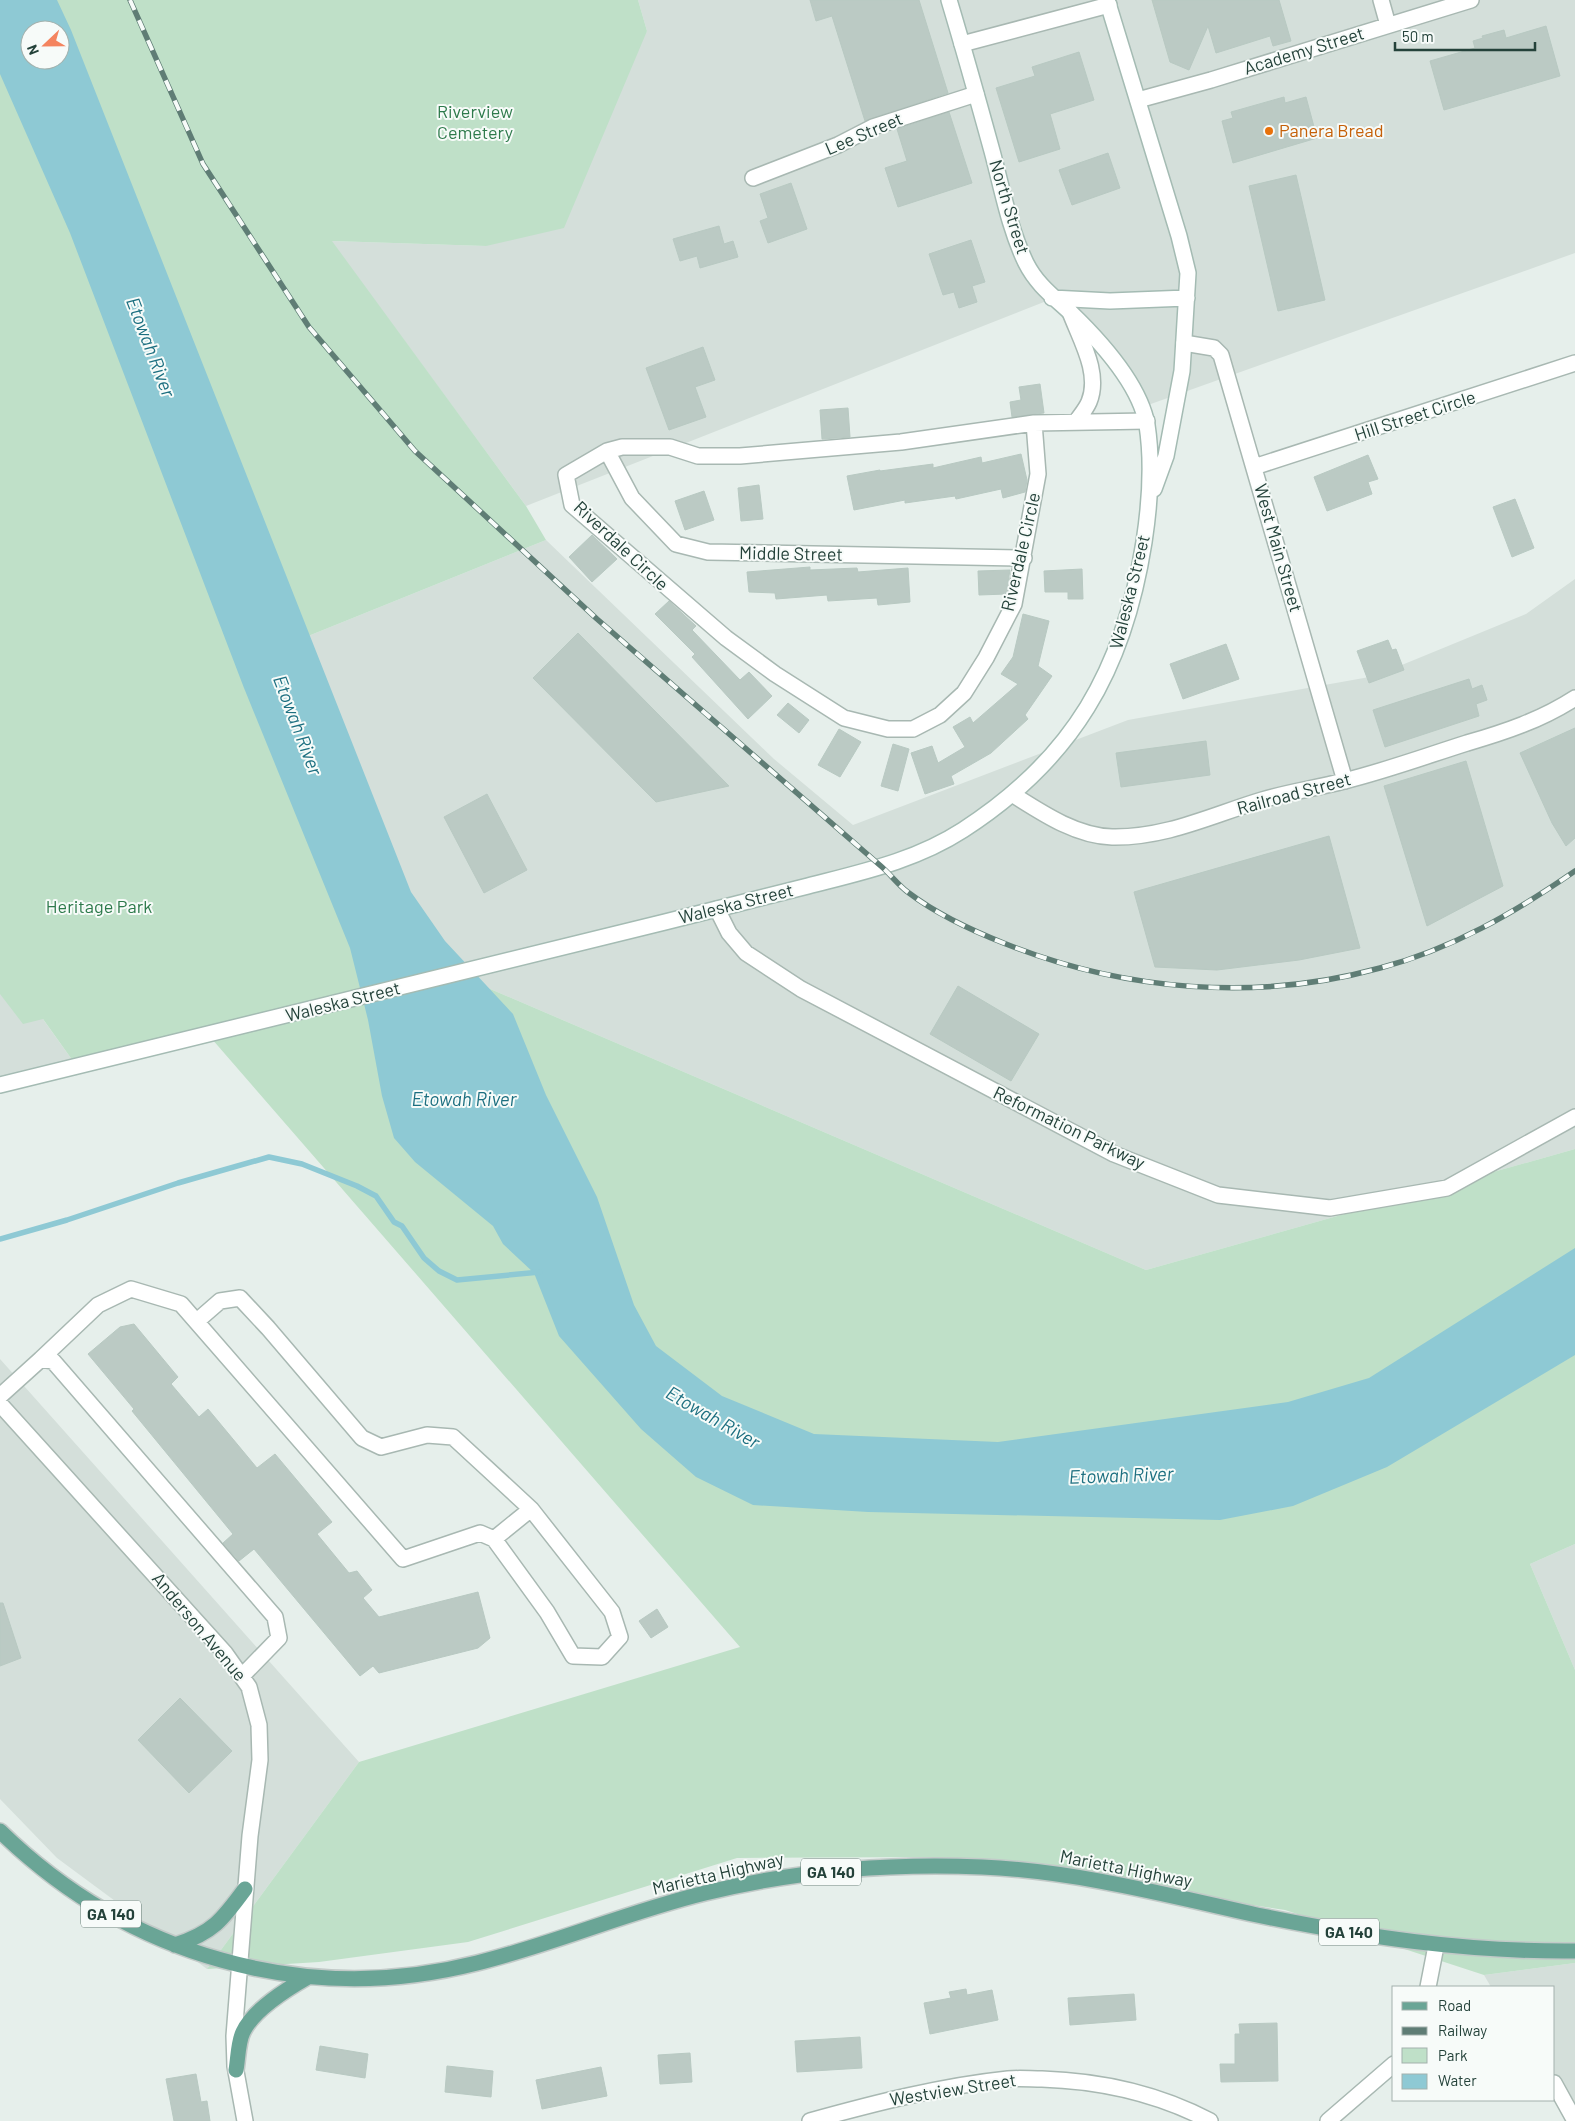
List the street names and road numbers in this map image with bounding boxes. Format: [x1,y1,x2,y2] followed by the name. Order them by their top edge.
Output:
[1241,21,1366,79] street label: Academy Street
[821,107,906,159] street label: Lee Street
[985,157,1035,257] street label: North Street
[1351,385,1478,445] street label: Hill Street Circle
[1250,481,1308,614] street label: West Main Street
[996,490,1044,613] street label: Riverdale Circle
[570,496,674,595] street label: Riverdale Circle
[1104,532,1154,651] street label: Waleska Street
[739,541,843,565] street label: Middle Street
[1234,767,1353,819] street label: Railroad Street
[676,878,795,928] street label: Waleska Street
[283,976,402,1026] street label: Waleska Street
[990,1081,1149,1173] street label: Reformation Parkway
[148,1567,252,1685] street label: Anderson Avenue
[1058,1844,1194,1892] street label: Marietta Highway
[650,1847,786,1899] street label: Marietta Highway
[801,1858,861,1885] road number: GA 140
[81,1900,141,1928] road number: GA 140
[1319,1918,1379,1945] road number: GA 140
[888,2068,1018,2110] street label: Westview Street

